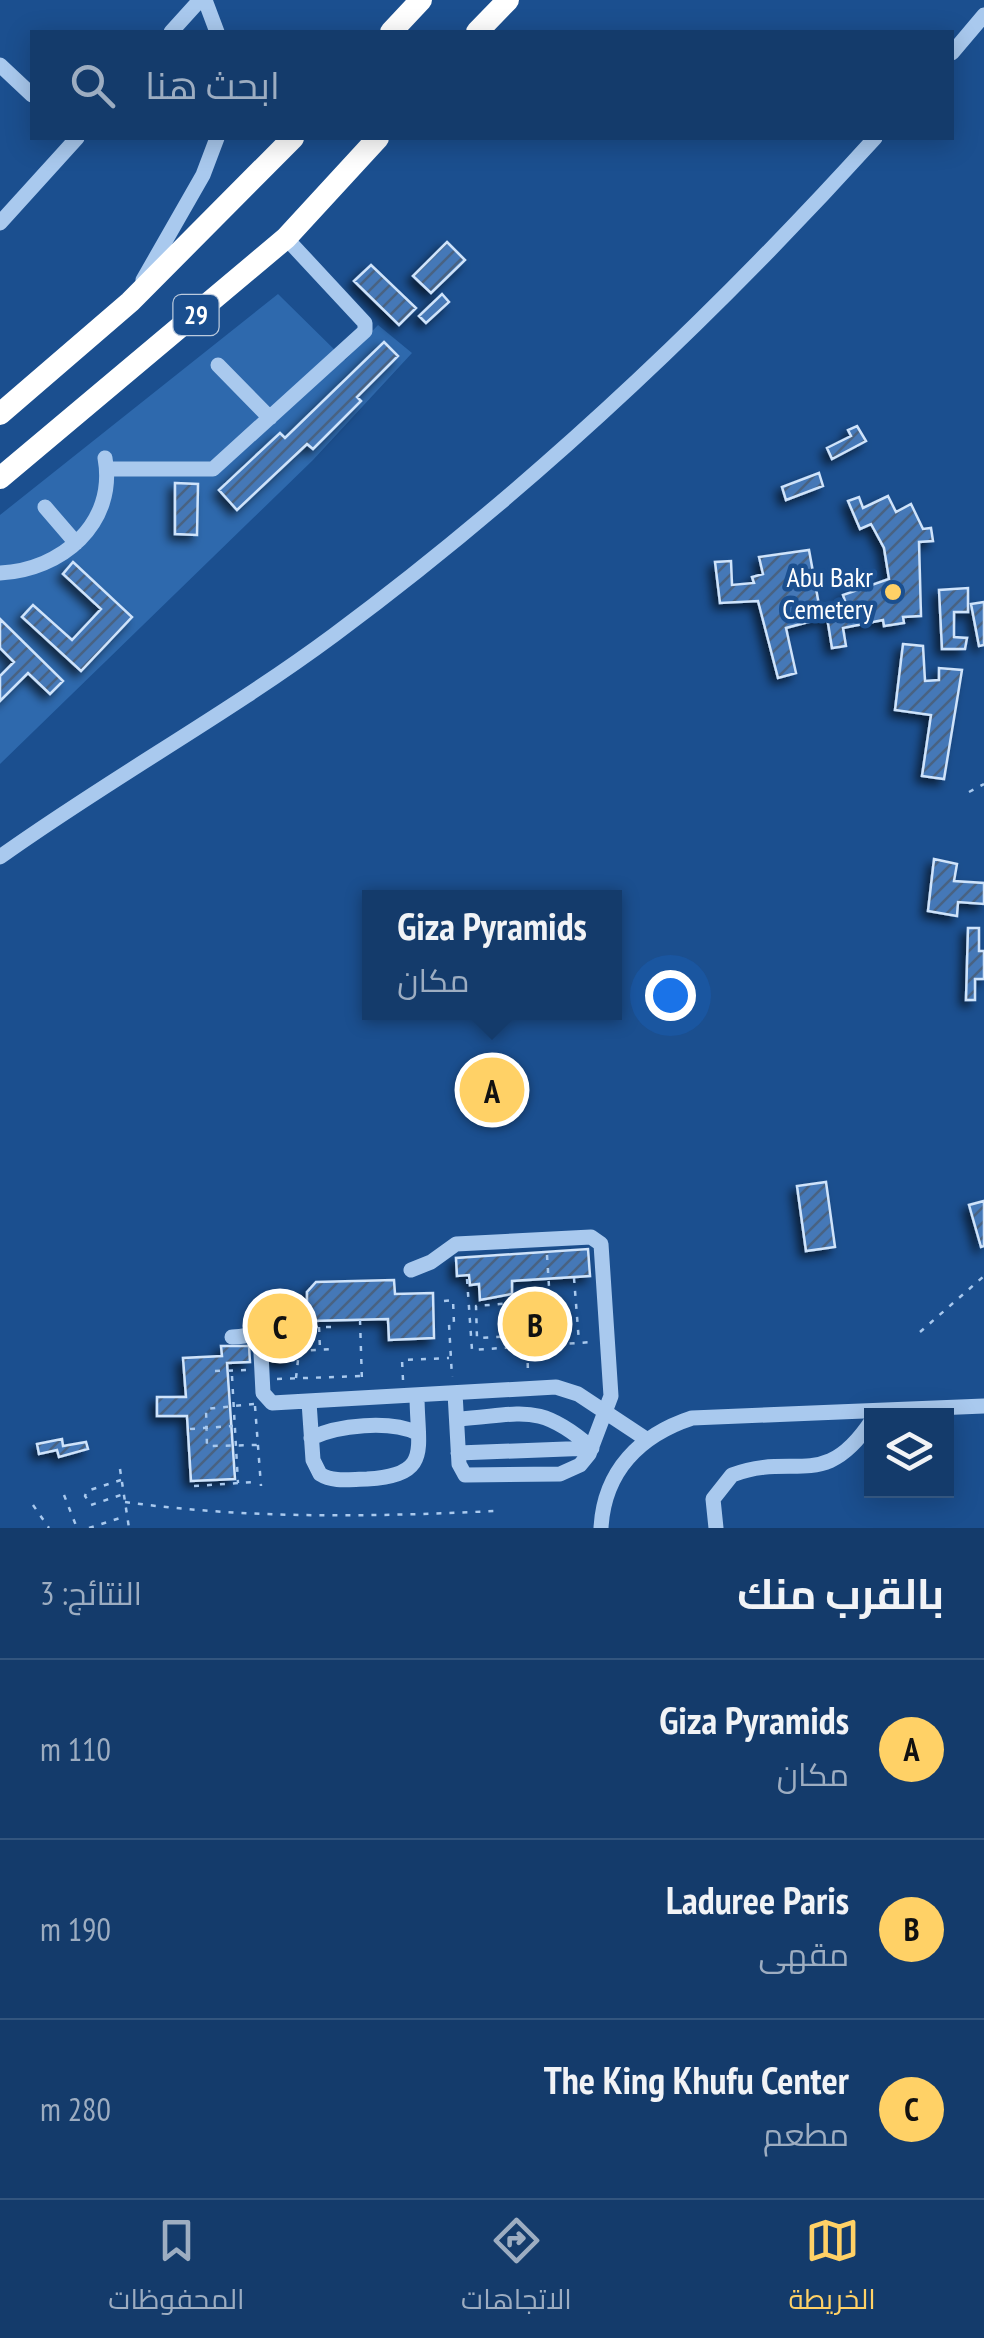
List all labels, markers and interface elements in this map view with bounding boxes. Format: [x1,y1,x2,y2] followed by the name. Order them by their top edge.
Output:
[30,30,954,140] search box
[65,58,120,113] icon: search
[145,60,280,109] text: ابحث هنا
[174,295,218,335] road number: 29
[782,558,873,627] place label: Abu Bakr Cemetery
[882,581,904,603] marker: Abu Bakr Cemetery
[362,890,622,1020] popup
[397,901,587,950] text: Giza Pyramids
[397,959,470,1001] text: مكان
[645,970,696,1021] your location
[460,1052,524,1128] pin: A
[502,1286,568,1362] pin: B
[248,1288,312,1364] pin: C
[864,1408,954,1498] map controls
[864,1408,954,1498] button: layers
[737,1566,944,1621] text: بالقرب منك
[40,1572,142,1614] text: النتائج: 3
[659,1695,849,1744] text: Giza Pyramids
[40,1728,111,1770] text: 110 m
[903,1728,920,1770] text: A
[777,1753,849,1795] text: مكان
[666,1875,849,1924] text: Laduree Paris
[40,1908,111,1950] text: 190 m
[904,1908,919,1950] text: B
[759,1933,849,1975] text: مقهى
[544,2055,849,2104] text: The King Khufu Center
[40,2088,111,2130] text: 280 m
[904,2088,919,2130] text: C
[763,2113,849,2155] text: مطعم
[108,2213,245,2325] tab: المحفوظات
[461,2213,572,2325] tab: الاتجاهات
[788,2213,876,2325] tab: الخريطة

